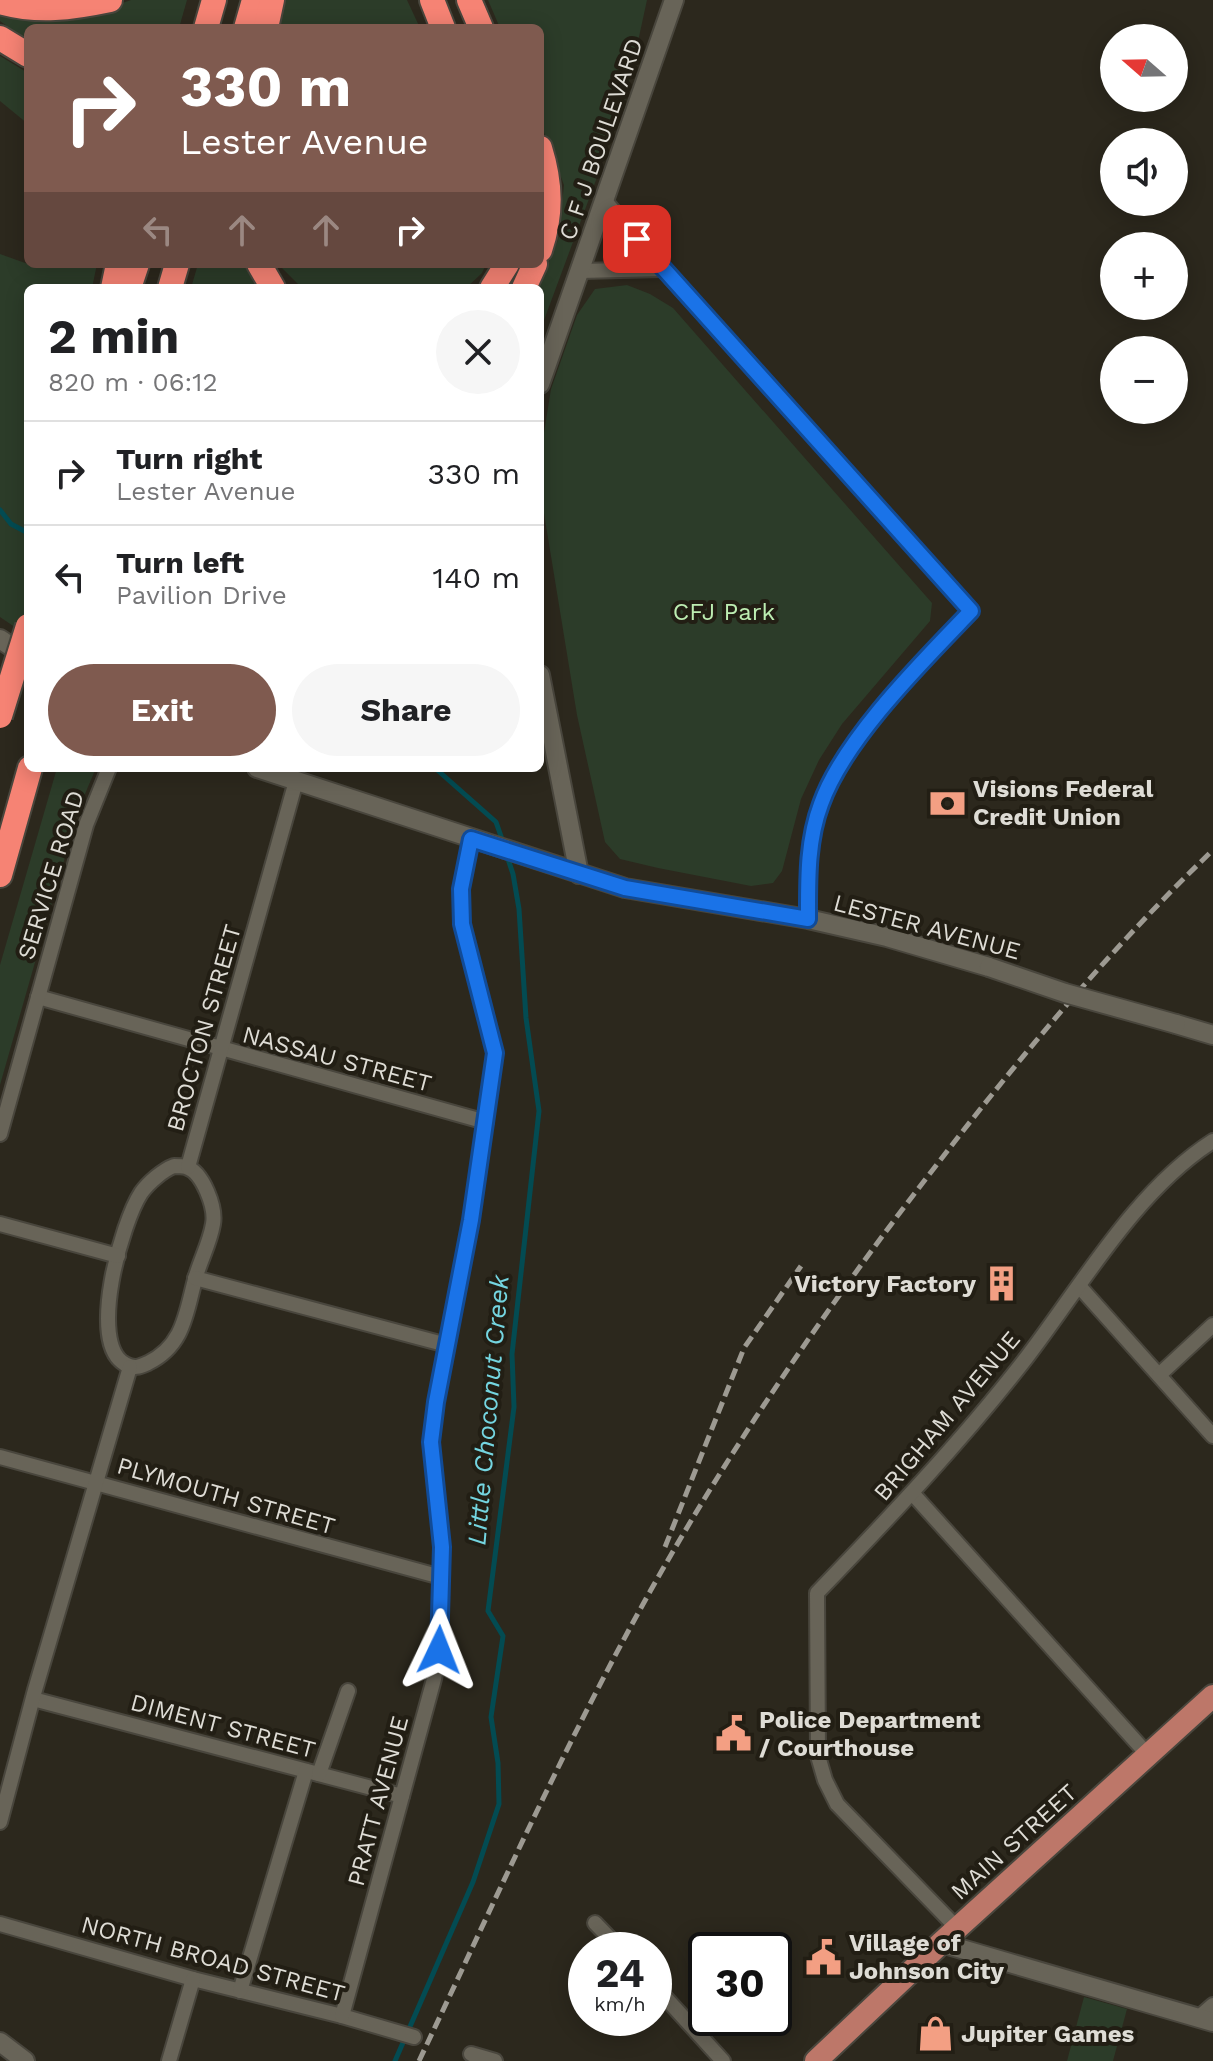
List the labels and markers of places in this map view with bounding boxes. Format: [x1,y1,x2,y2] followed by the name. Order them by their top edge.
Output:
[603,205,671,273] pin
[973,775,1153,831] place label: Visions Federal Credit Union
[928,784,966,822] bank icon: Visions Federal Credit Union
[983,1265,1021,1303] building icon: Victory Factory
[794,1270,976,1298] place label: Victory Factory
[759,1706,981,1762] place label: Police Department / Courthouse
[714,1715,752,1753] public building icon: Police Department / Courthouse
[849,1929,1005,1985] place label: Village of Johnson City
[804,1938,842,1976] public building icon: Village of Johnson City
[916,2015,954,2053] shop icon: Jupiter Games
[961,2020,1135,2048] place label: Jupiter Games

